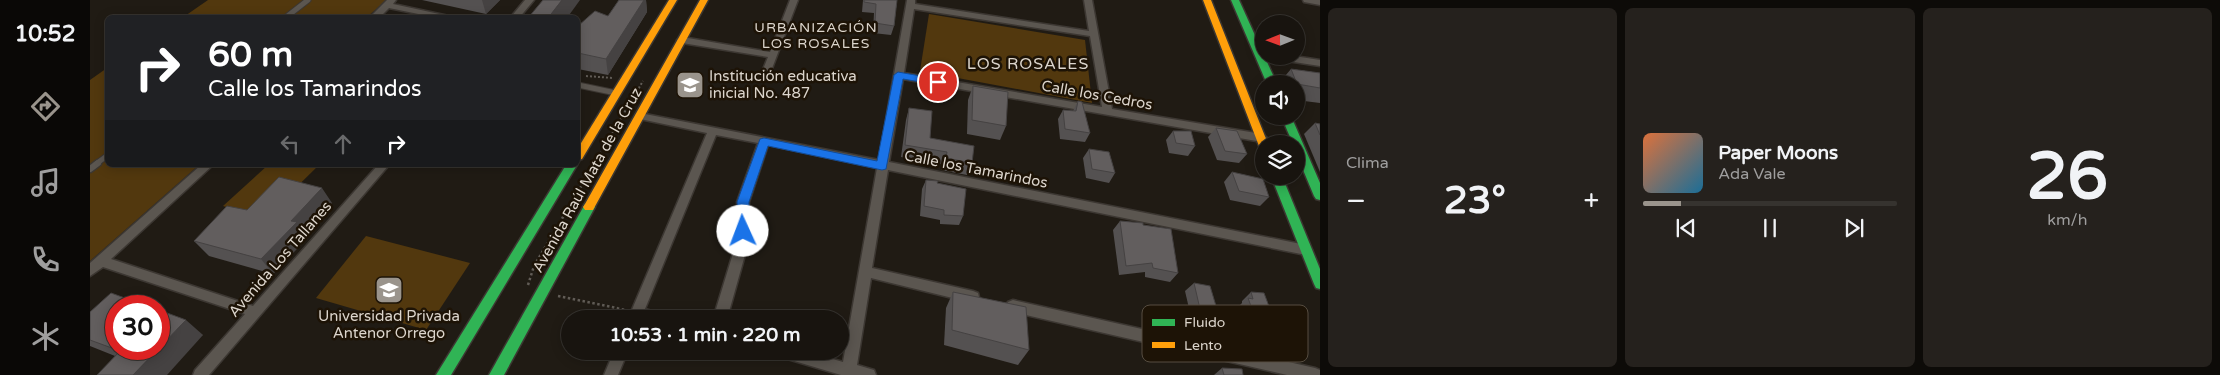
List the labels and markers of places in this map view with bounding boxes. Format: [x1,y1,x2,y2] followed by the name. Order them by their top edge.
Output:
[917,61,959,103] pin
[709,67,857,102] place label: Institución educativa inicial No. 487
[675,70,705,100] school or university icon: Institución educativa inicial No. 487
[374,275,404,305] school or university icon: Universidad Privada Antenor Orrego
[318,307,460,342] place label: Universidad Privada Antenor Orrego

